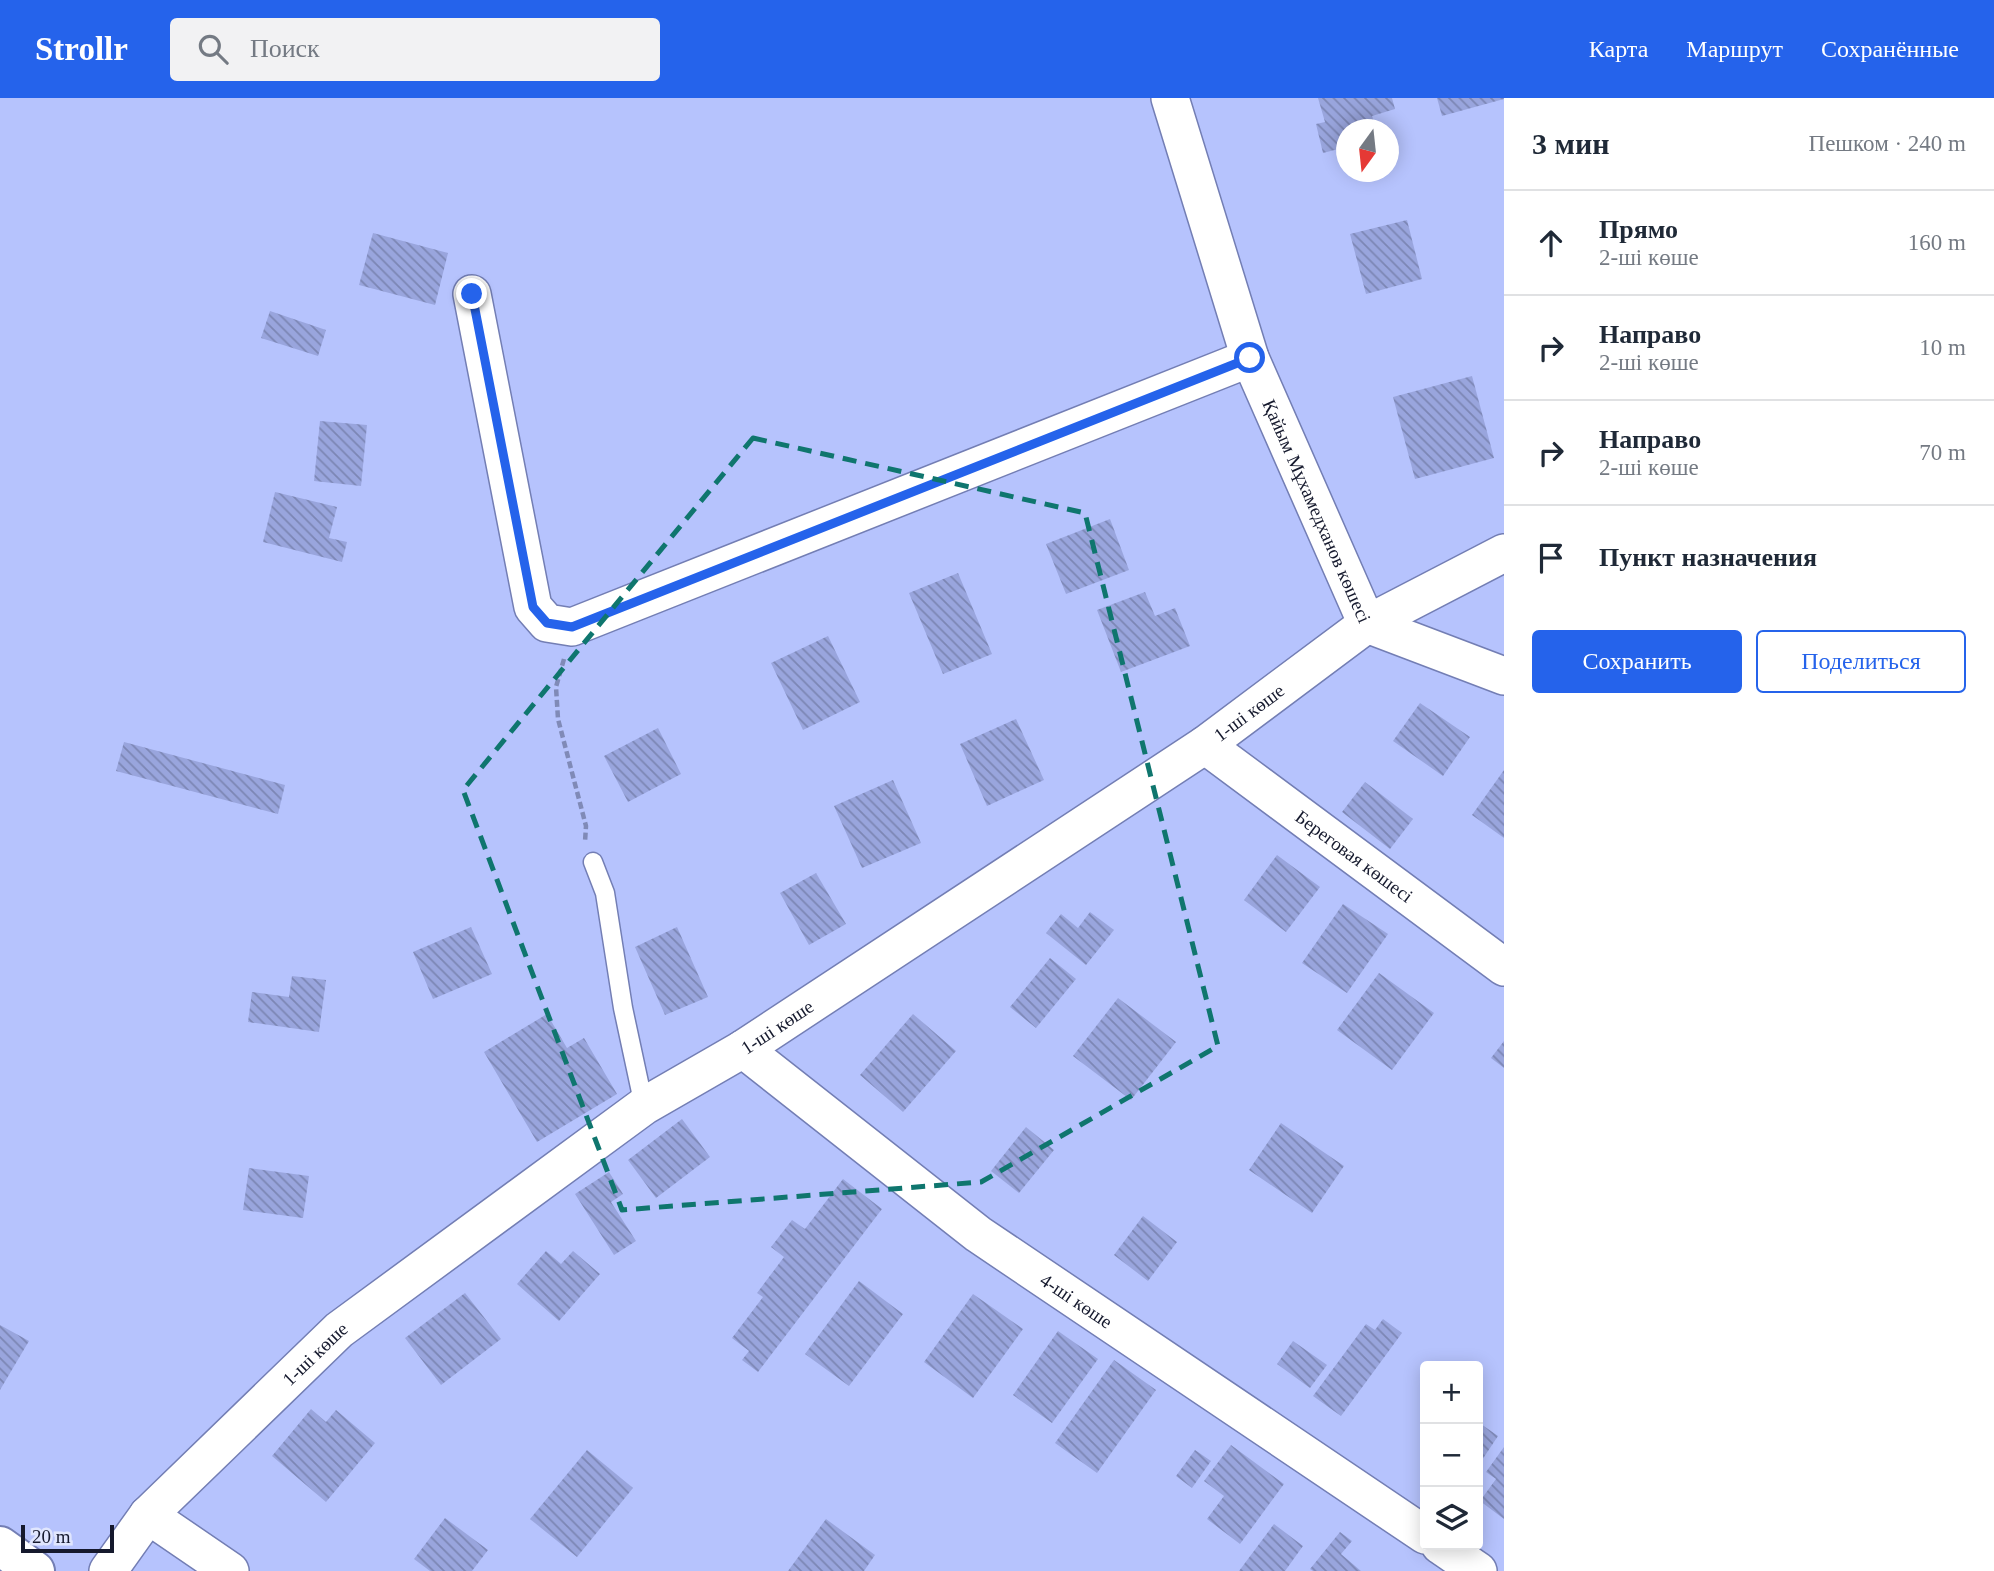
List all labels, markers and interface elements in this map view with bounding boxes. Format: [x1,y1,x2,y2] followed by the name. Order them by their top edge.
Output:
[170,18,660,81] search box
[194,30,232,68] icon: search
[35,31,128,67] text: Strollr
[250,34,320,63] text: Поиск
[1589,36,1648,62] text: Карта
[1686,36,1783,62] text: Маршрут
[1821,36,1959,62] text: Сохранённые
[1336,119,1399,182] north arrow
[1532,127,1610,160] text: 3 мин
[1809,131,1966,156] text: Пешком · 240 m
[1599,215,1678,244] text: Прямо
[1532,224,1570,262] icon: ahead
[1908,230,1966,255] text: 160 m
[1599,245,1699,270] text: 2-ші көше
[456,278,487,309] route end
[1599,320,1701,349] text: Направо
[1532,329,1570,367] icon: right
[1919,335,1966,360] text: 10 m
[1234,342,1265,373] route start
[1599,350,1699,375] text: 2-ші көше
[1258,396,1375,626] street label: Қайым Мұхамедханов көшесi
[1599,425,1701,454] text: Направо
[1532,434,1570,472] icon: right
[1919,440,1966,465] text: 70 m
[1599,455,1699,480] text: 2-ші көше
[1532,539,1570,577] icon: arrive
[1599,543,1817,572] text: Пункт назначения
[1532,630,1742,693] button: Сохранить
[1756,630,1966,693] button: Поделиться
[1210,680,1288,746] street label: 1-ші көше
[1291,806,1417,907] street label: Береговая көшесі
[737,996,817,1058] street label: 1-ші көше
[1036,1269,1116,1333] street label: 4-шi көше
[278,1318,352,1390] street label: 1-ші көше
[1420,1361,1483,1550] map controls
[1420,1361,1483,1424] button: +
[1420,1424,1483,1487] button: −
[1420,1487,1483,1550] button: layers
[21,1522,114,1554] scale bar
[32,1526,71,1547] text: 20 m

